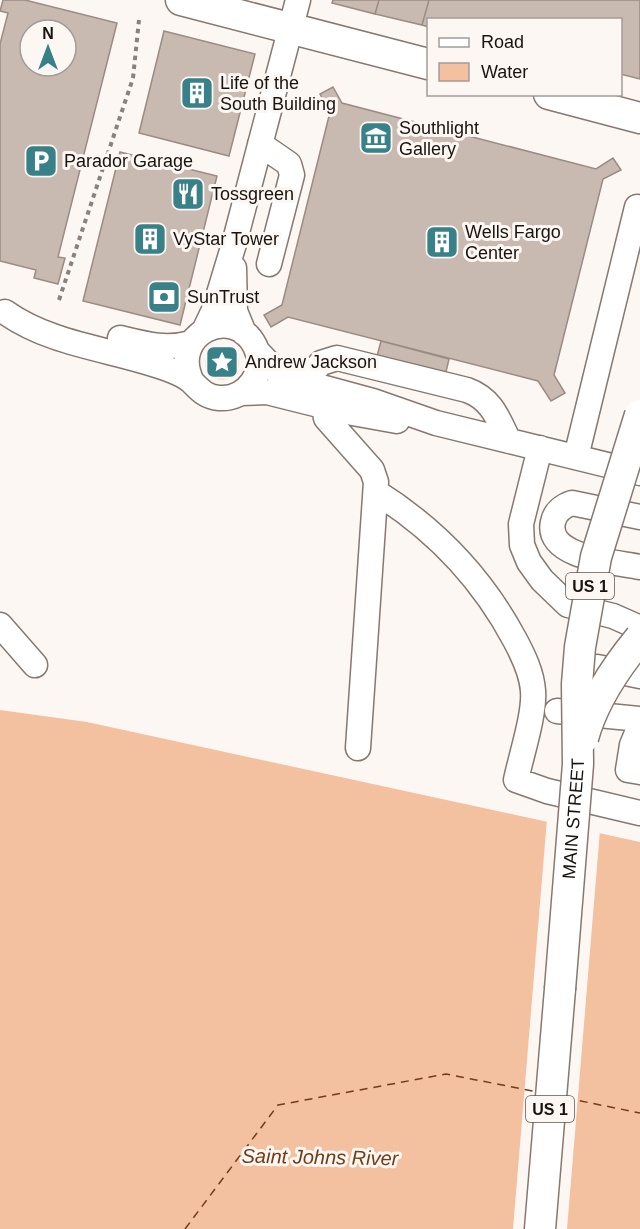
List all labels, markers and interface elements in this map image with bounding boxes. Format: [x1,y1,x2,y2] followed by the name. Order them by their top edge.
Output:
[18,18,78,78] north arrow
[427,18,622,96] legend
[42,25,54,42] text: N
[481,32,524,52] text: Road
[481,62,528,82] text: Water
[220,73,336,114] place label: Life of the South Building
[179,75,215,111] building icon: Life of the South Building
[399,118,479,159] place label: Southlight Gallery
[358,120,394,156] museum icon: Southlight Gallery
[23,143,59,179] parking icon: Parador Garage
[64,151,193,171] place label: Parador Garage
[170,176,206,212] restaurant icon: Tossgreen
[211,184,294,204] place label: Tossgreen
[132,221,168,257] building icon: VyStar Tower
[465,222,561,263] place label: Wells Fargo Center
[424,224,460,260] building icon: Wells Fargo Center
[173,229,279,249] place label: VyStar Tower
[146,279,182,315] bank icon: SunTrust
[187,287,259,307] place label: SunTrust
[204,344,240,380] place icon: Andrew Jackson
[245,352,377,372] place label: Andrew Jackson
[566,573,614,599] road number: US 1
[559,758,588,880] street label: MAIN STREET
[526,1096,574,1122] road number: US 1
[241,1145,400,1169] water label: Saint Johns River

